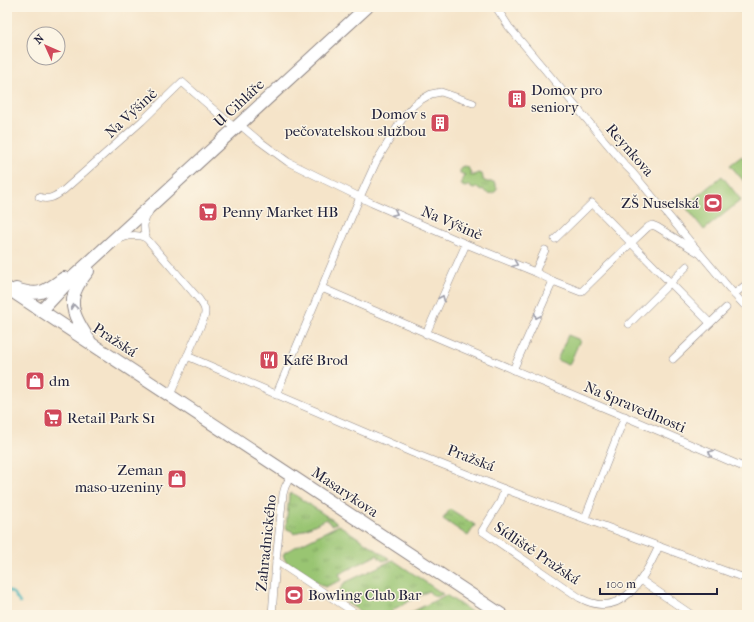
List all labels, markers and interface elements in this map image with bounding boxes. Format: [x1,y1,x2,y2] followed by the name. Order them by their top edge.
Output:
[26,26,66,66] north arrow
[32,31,47,47] text: N
[210,75,268,131] street label: U Cihláře
[531,81,603,116] place label: Domov pro seniory
[101,84,161,142] street label: Na Výšině
[506,88,528,110] building icon: Domov pro seniory
[284,105,426,140] place label: Domov s pečovatelskou službou
[429,112,451,134] building icon: Domov s pečovatelskou službou
[602,120,658,181] street label: Reynkova
[702,192,724,214] sports icon: ZŠ Nuselská
[621,194,700,212] place label: ZŠ Nuselská
[197,201,219,223] supermarket icon: Penny Market HB
[419,202,486,244] street label: Na Výšině
[222,203,338,221] place label: Penny Market HB
[391,208,399,216] one-way arrow
[511,259,518,267] one-way arrow
[437,294,445,301] one-way arrow
[69,304,78,310] one-way arrow
[534,312,542,320] one-way arrow
[89,319,141,362] street label: Pražská
[258,349,280,371] restaurant icon: Kafé Brod
[283,351,349,369] place label: Kafé Brod
[24,370,46,392] shop icon: dm
[49,372,70,390] place label: dm
[582,378,689,437] street label: Na Spravedlnosti
[42,407,64,429] supermarket icon: Retail Park S1
[67,409,155,427] place label: Retail Park S1
[445,441,498,476] street label: Pražská
[707,450,715,458] one-way arrow
[75,461,164,496] place label: Zeman maso-uzeniny
[308,463,383,521] street label: Masarykova
[166,468,188,490] shop icon: Zeman maso-uzeniny
[252,493,280,592] street label: Zahradnického
[491,518,584,589] street label: Sídliště Pražská
[600,570,717,596] scale bar
[606,577,636,591] text: 100 m
[283,584,305,606] sports icon: Bowling Club Bar
[308,586,422,604] place label: Bowling Club Bar

